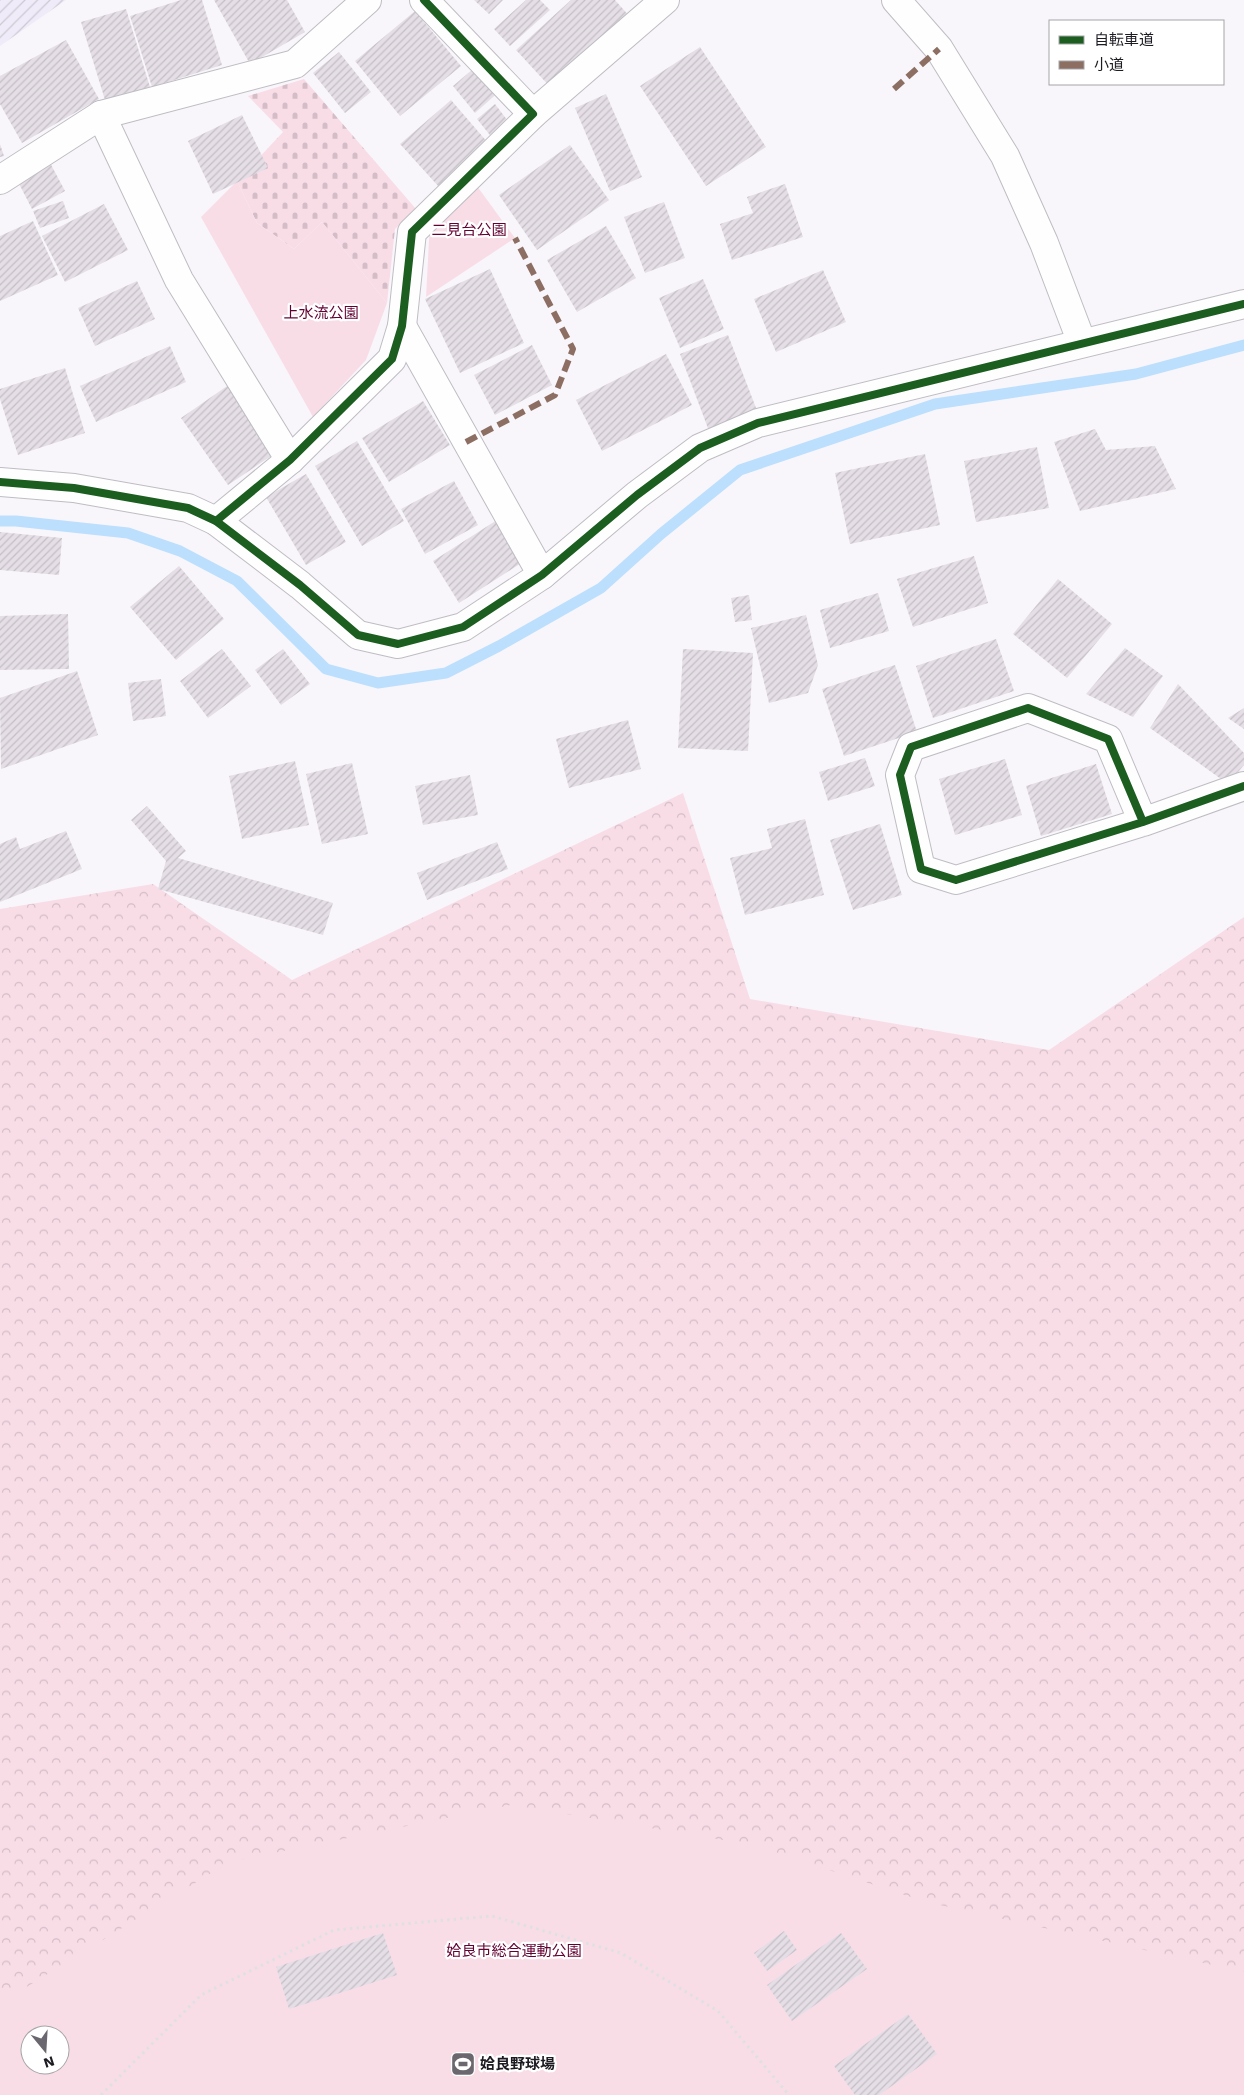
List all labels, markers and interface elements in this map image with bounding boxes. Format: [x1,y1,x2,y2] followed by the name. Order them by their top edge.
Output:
[1049,20,1224,85] legend
[1094,31,1154,49] text: 自転車道
[1094,56,1124,74] text: 小道
[431,221,507,239] park label: 二見台公園
[283,304,359,322] park label: 上水流公園
[446,1942,582,1960] park label: 姶良市総合運動公園
[20,2025,70,2075] north arrow
[450,2051,476,2077] sports icon: 姶良野球場
[42,2053,56,2072] text: N
[480,2055,555,2073] place label: 姶良野球場

